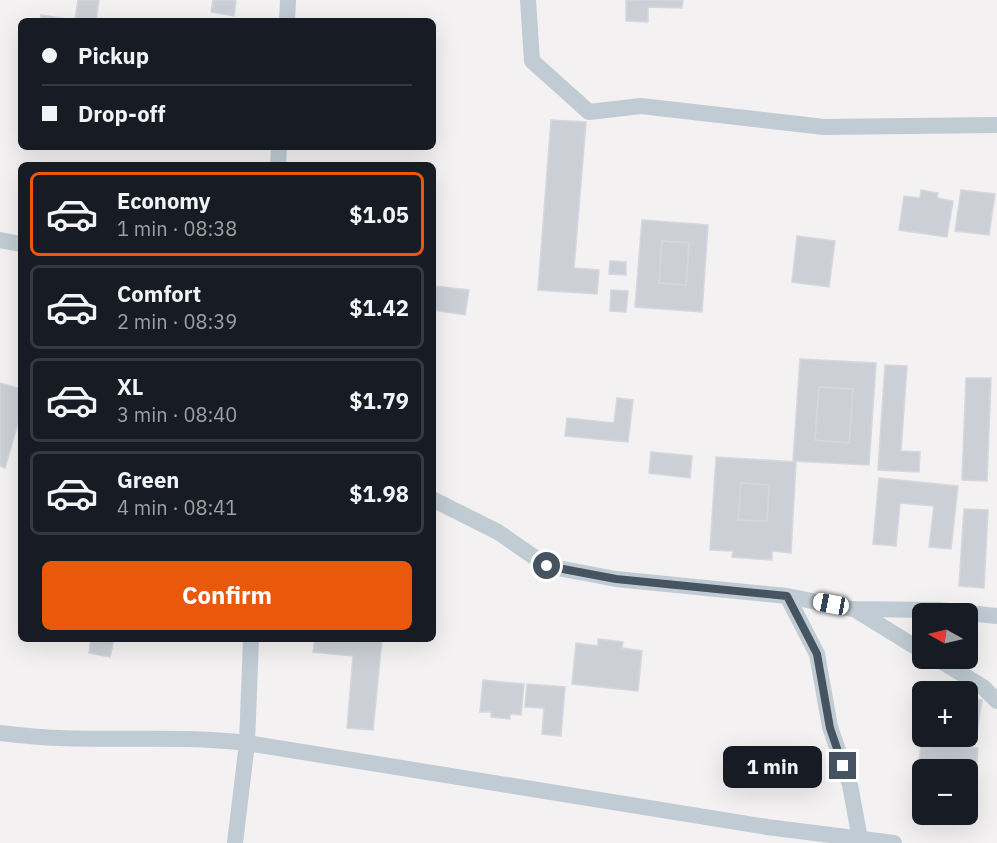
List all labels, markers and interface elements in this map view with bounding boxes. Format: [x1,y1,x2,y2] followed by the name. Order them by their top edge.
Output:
[78,41,149,70] text: Pickup
[78,99,165,128] text: Drop-off
[117,186,211,215] text: Economy
[45,187,99,241] icon: car
[349,200,409,229] text: $1.05
[117,215,237,242] text: 1 min · 08:38
[117,279,201,308] text: Comfort
[45,280,99,334] icon: car
[349,293,409,322] text: $1.42
[117,308,237,335] text: 2 min · 08:39
[117,372,143,401] text: XL
[45,373,99,427] icon: car
[349,386,409,415] text: $1.79
[117,401,237,428] text: 3 min · 08:40
[117,465,179,494] text: Green
[45,466,99,520] icon: car
[349,479,409,508] text: $1.98
[117,494,237,521] text: 4 min · 08:41
[533,552,560,579] route start
[42,561,412,630] button: Confirm
[812,592,850,616] car
[912,603,978,669] north arrow
[912,603,978,825] map controls
[912,681,978,747] button: +
[723,745,822,787] callout: 1 min
[829,752,856,779] route end
[746,753,799,780] text: 1 min
[912,759,978,825] button: −

